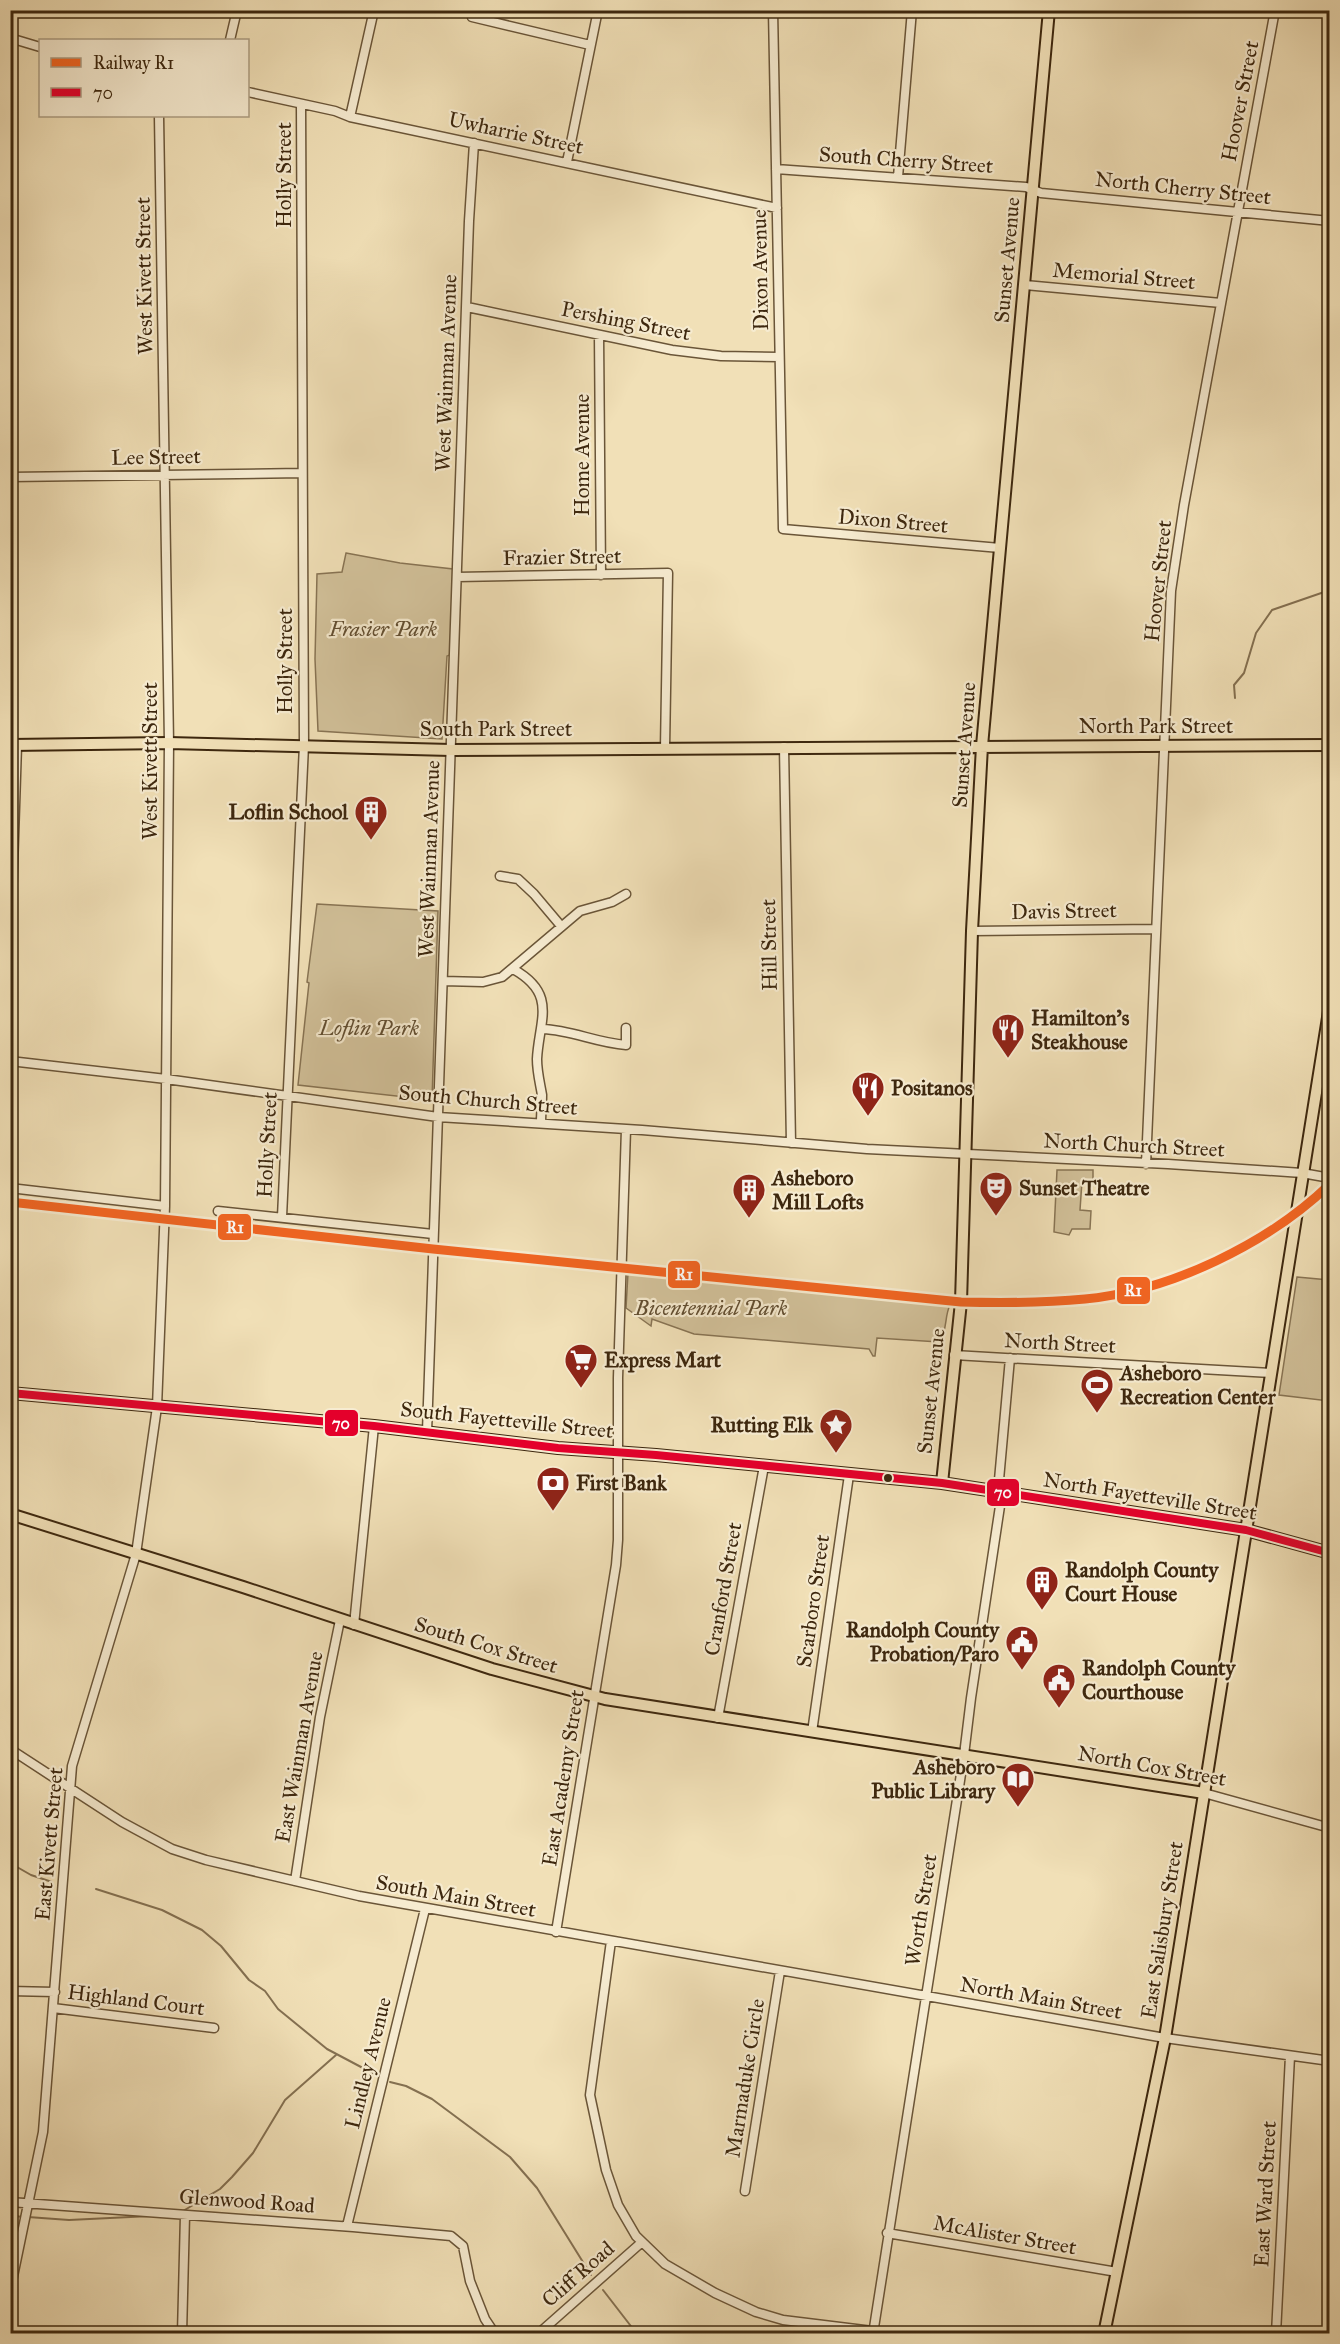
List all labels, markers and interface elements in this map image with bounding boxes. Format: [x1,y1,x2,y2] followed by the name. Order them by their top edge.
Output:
[1216,38,1265,164] street label: Hoover Street
[39,39,249,117] legend
[93,52,174,74] text: Railway R1
[93,82,113,104] text: 70
[446,106,586,160] street label: Uwharrie Street
[271,121,297,228] street label: Holly Street
[818,141,995,179] street label: South Cherry Street
[1094,166,1273,210] street label: North Cherry Street
[130,196,158,355] street label: West Kivett Street
[989,196,1025,324] street label: Sunset Avenue
[746,209,774,331] street label: Dixon Avenue
[1051,257,1197,295] street label: Memorial Street
[430,273,462,472] street label: West Wainman Avenue
[559,296,693,346] street label: Pershing Street
[569,394,595,516] street label: Home Avenue
[111,443,202,471] street label: Lee Street
[837,503,950,539] street label: Dixon Street
[1139,518,1177,643] street label: Hoover Street
[502,543,622,571] street label: Frazier Street
[272,607,298,714] street label: Holly Street
[328,616,438,642] park label: Frasier Park
[137,681,163,840] street label: West Kivett Street
[947,681,981,809] street label: Sunset Avenue
[1079,713,1234,739] street label: North Park Street
[420,716,573,742] street label: South Park Street
[413,759,445,958] street label: West Wainman Avenue
[353,794,389,841] building icon: Loflin School
[229,799,349,825] place label: Loflin School
[1011,897,1118,925] street label: Davis Street
[755,898,783,991] street label: Hill Street
[1031,1005,1130,1055] place label: Hamilton's Steakhouse
[990,1012,1026,1059] restaurant icon: Hamilton's Steakhouse
[318,1015,420,1042] park label: Loflin Park
[850,1070,886,1117] restaurant icon: Positanos
[891,1075,973,1101] place label: Positanos
[397,1079,579,1121] street label: South Church Street
[251,1091,283,1199] street label: Holly Street
[1043,1127,1226,1163] street label: North Church Street
[770,1165,864,1215] place label: Asheboro Mill Lofts
[978,1170,1014,1217] theatre icon: Sunset Theatre
[731,1172,767,1219] building icon: Asheboro Mill Lofts
[1019,1175,1150,1201] place label: Sunset Theatre
[217,1213,252,1241] line badge: R1
[226,1218,244,1237] text: R1
[667,1260,701,1289] line badge: R1
[675,1265,693,1284] text: R1
[1116,1276,1151,1305] line badge: R1
[1124,1281,1142,1300] text: R1
[634,1295,788,1321] park label: Bicentennial Park
[911,1327,951,1455] street label: Sunset Avenue
[1003,1327,1117,1359] street label: North Street
[563,1342,599,1389] supermarket icon: Express Mart
[604,1347,722,1373] place label: Express Mart
[1118,1360,1277,1410] place label: Asheboro Recreation Center
[1079,1367,1115,1414] sports icon: Asheboro Recreation Center
[399,1396,615,1444] street label: South Fayetteville Street
[818,1407,854,1454] place icon: Rutting Elk
[324,1409,359,1437] line badge: 70
[710,1412,814,1438] place label: Rutting Elk
[332,1414,350,1433] text: 70
[535,1465,571,1512] bank icon: First Bank
[1041,1466,1259,1526] street label: North Fayetteville Street
[576,1470,668,1496] place label: First Bank
[882,1472,894,1484] unlabelled marker
[986,1478,1020,1507] line badge: 70
[994,1483,1012,1502] text: 70
[698,1520,748,1658] street label: Cranford Street
[791,1532,835,1669] street label: Scarboro Street
[1065,1557,1219,1607] place label: Randolph County Court House
[1024,1564,1060,1611] building icon: Randolph County Court House
[411,1611,561,1679] street label: South Cox Street
[846,1617,1000,1667] place label: Randolph County Probation/Paro
[1004,1624,1040,1671] public building icon: Randolph County Probation/Paro
[269,1649,329,1845] street label: East Wainman Avenue
[1082,1655,1236,1705] place label: Randolph County Courthouse
[1041,1662,1077,1709] public building icon: Randolph County Courthouse
[536,1687,590,1868] street label: East Academy Street
[1076,1740,1229,1792] street label: North Cox Street
[871,1754,996,1804] place label: Asheboro Public Library
[1000,1761,1036,1808] library icon: Asheboro Public Library
[29,1766,69,1922] street label: East Kivett Street
[1135,1839,1189,2021] street label: East Salisbury Street
[899,1851,943,1968] street label: Worth Street
[374,1869,539,1923] street label: South Main Street
[958,1971,1125,2025] street label: North Main Street
[66,1979,207,2021] street label: Highland Court
[339,1994,397,2132] street label: Lindley Avenue
[720,1996,770,2159] street label: Marmaduke Circle
[1248,2120,1282,2268] street label: East Ward Street
[178,2183,316,2219] street label: Glenwood Road
[932,2210,1079,2260] street label: McAlister Street
[536,2235,620,2313] street label: Cliff Road

